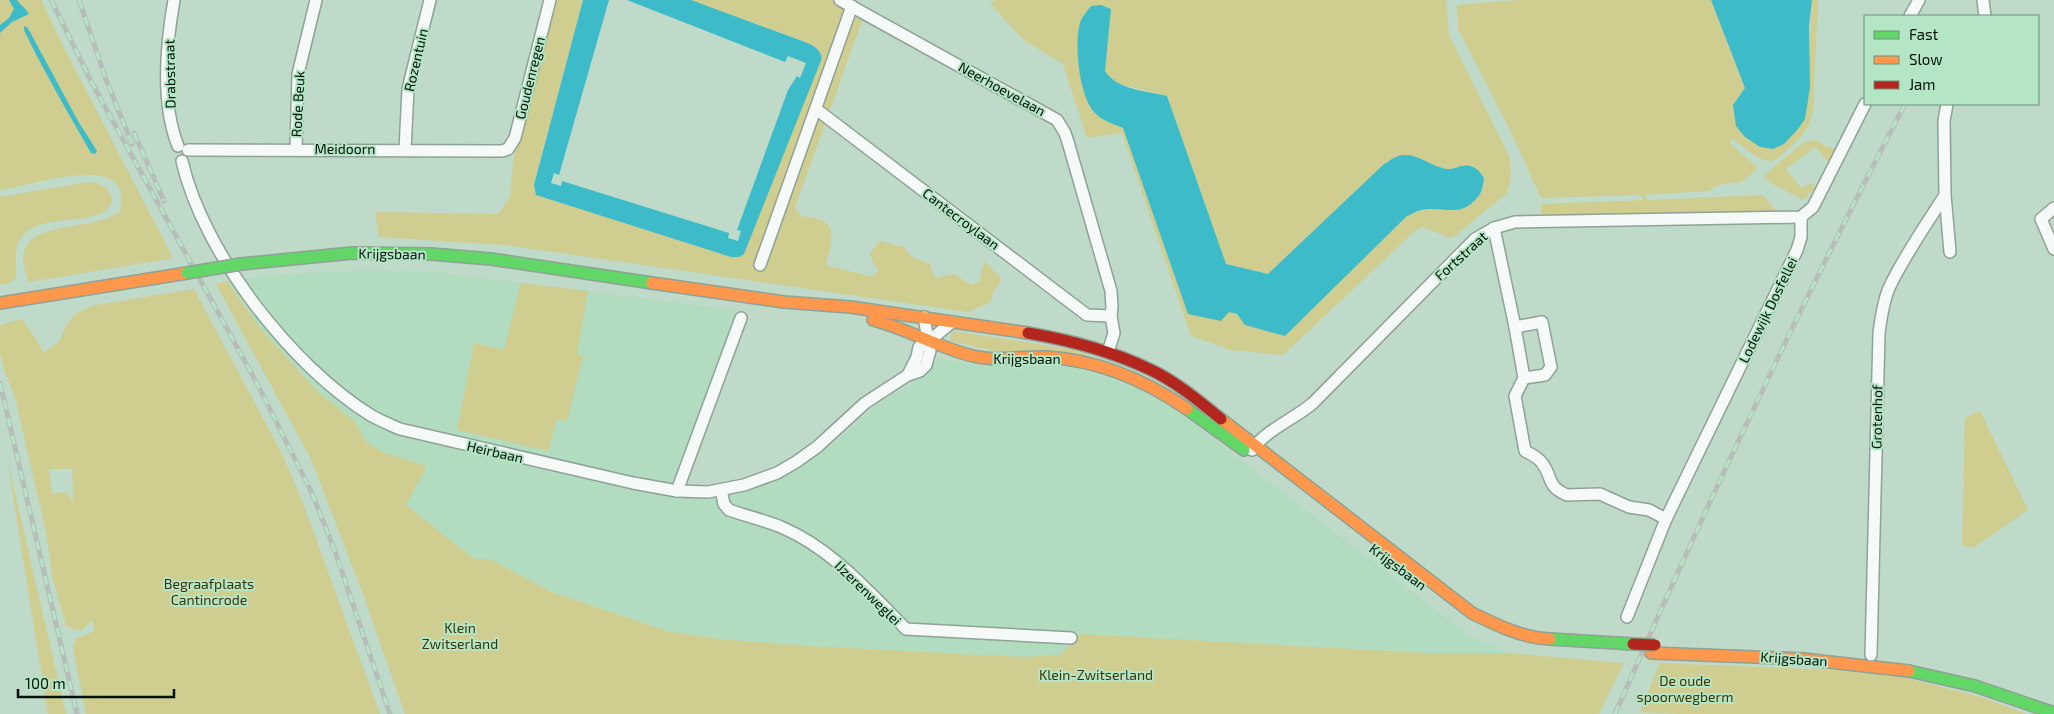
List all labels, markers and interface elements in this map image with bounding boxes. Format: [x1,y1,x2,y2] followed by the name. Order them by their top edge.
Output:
[1864,15,2039,105] legend
[1909,25,1939,43] text: Fast
[400,27,431,93] street label: Rozentuin
[511,35,548,121] street label: Goudenregen
[160,39,179,109] street label: Drabstraat
[1909,50,1943,68] text: Slow
[956,58,1049,119] street label: Neerhoevelaan
[287,70,308,138] street label: Rode Beuk
[1909,75,1935,93] text: Jam
[315,140,375,157] street label: Meidoorn
[919,184,1003,253] street label: Cantecroylaan
[1431,228,1491,284] street label: Fortstraat
[358,244,426,263] street label: Krijgsbaan
[1735,254,1801,365] street label: Lodewijk Dosfellei
[993,350,1061,367] street label: Krijgsbaan
[1867,384,1886,449] street label: Grotenhof
[465,437,525,466] street label: Heirbaan
[1366,540,1430,594] street label: Krijgsbaan
[831,557,905,629] street label: IJzerenweglei
[164,575,254,608] park label: Begraafplaats Cantincrode
[422,619,498,652] park label: Klein Zwitserland
[1760,648,1828,669] street label: Krijgsbaan
[18,666,174,698] scale bar
[1039,666,1153,683] park label: Klein-Zwitserland
[1637,672,1733,705] park label: De oude spoorwegberm
[25,674,66,692] text: 100 m

